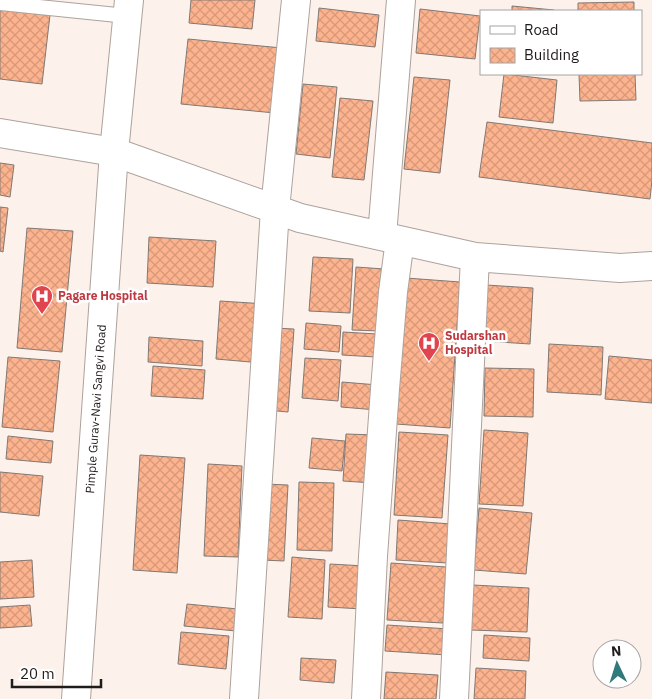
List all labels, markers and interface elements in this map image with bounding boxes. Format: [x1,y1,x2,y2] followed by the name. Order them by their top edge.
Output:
[480,10,642,75] legend
[524,20,559,39] text: Road
[524,45,579,64] text: Building
[30,284,54,315] hospital icon: Pagare Hospital
[58,288,148,303] place label: Pagare Hospital
[82,324,109,494] street label: Pimple Gurav-Navi Sangvi Road
[445,328,506,357] place label: Sudarshan Hospital
[417,331,441,362] hospital icon: Sudarshan Hospital
[592,639,642,689] north arrow
[610,642,622,660] text: N
[12,656,101,688] scale bar
[20,664,55,683] text: 20 m

